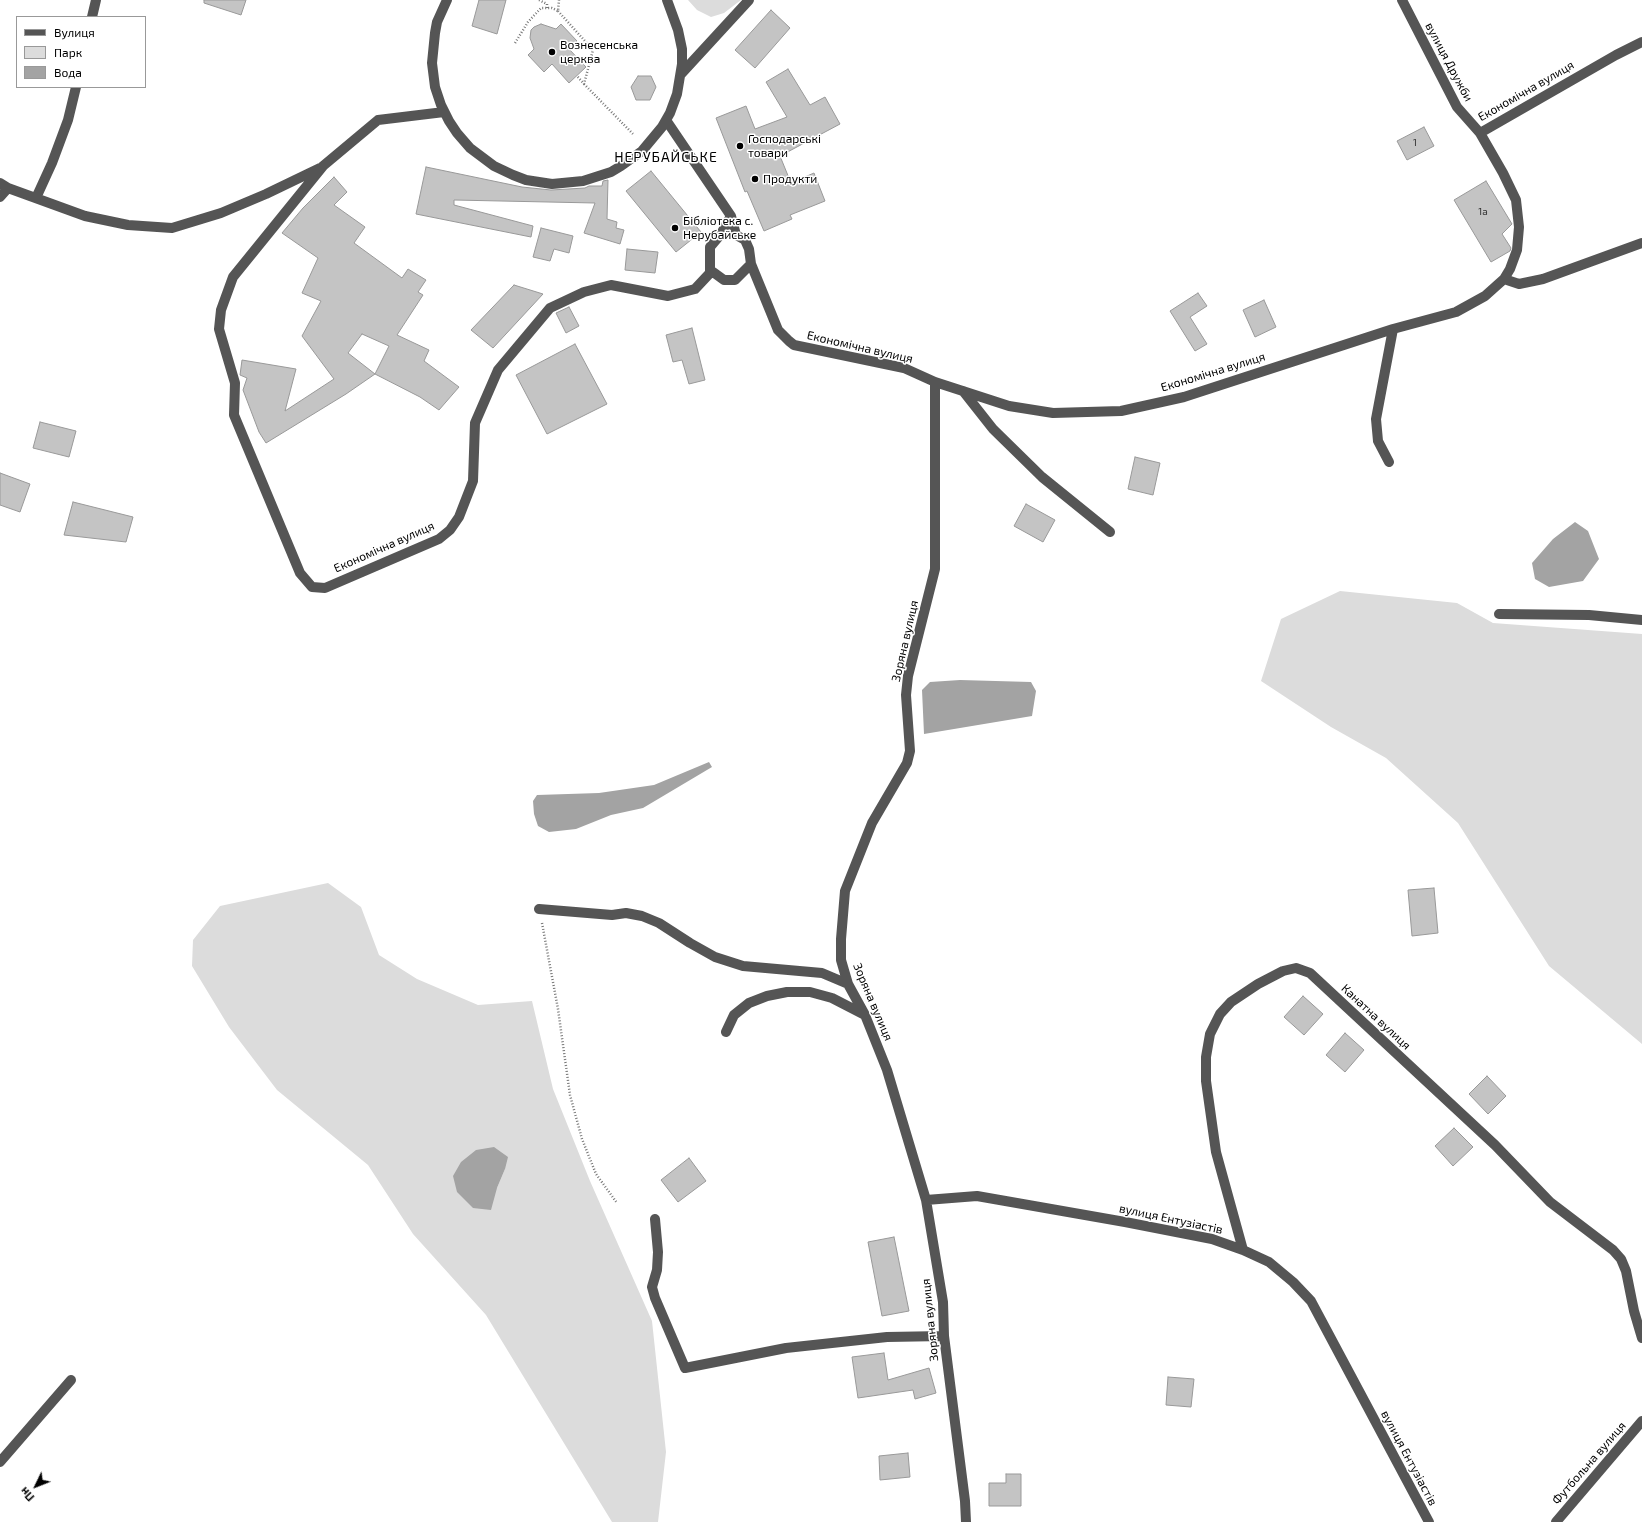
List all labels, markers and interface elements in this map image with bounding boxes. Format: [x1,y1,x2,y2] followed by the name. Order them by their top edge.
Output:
[16,16,146,88] legend
[1422,20,1476,104] street label: вулиця Дружби
[54,25,95,39] text: Вулиця
[560,38,638,66] place label: Вознесенська церква
[54,45,82,59] text: Парк
[547,47,557,57] marker: Вознесенська церква
[1475,58,1577,124] street label: Економічна вулиця
[54,65,82,79] text: Вода
[748,132,821,160] place label: Господарські товари
[1413,137,1417,149] house number: 1
[735,141,745,151] marker: Господарські товари
[614,149,718,165] district label: НЕРУБАЙСЬКЕ
[763,172,817,186] place label: Продукти
[750,174,760,184] marker: Продукти
[1478,206,1488,218] house number: 1а
[683,214,756,242] place label: Бібліотека с. Нерубайське
[670,223,680,233] marker: Бібліотека с. Нерубайське
[806,328,914,366] street label: Економічна вулиця
[1159,349,1267,395] street label: Економічна вулиця
[332,518,436,576] street label: Економічна вулиця
[889,599,921,683] street label: Зоряна вулиця
[850,961,896,1043] street label: Зоряна вулиця
[1338,981,1414,1053] street label: Канатна вулиця
[1118,1201,1224,1237] street label: вулиця Ентузіастів
[918,1278,942,1362] street label: Зоряна вулиця
[1378,1408,1440,1508] street label: вулиця Ентузіастів
[1549,1419,1629,1507] street label: Футбольна вулиця
[16,1466,56,1506] north arrow
[17,1485,36,1504] text: Пн

